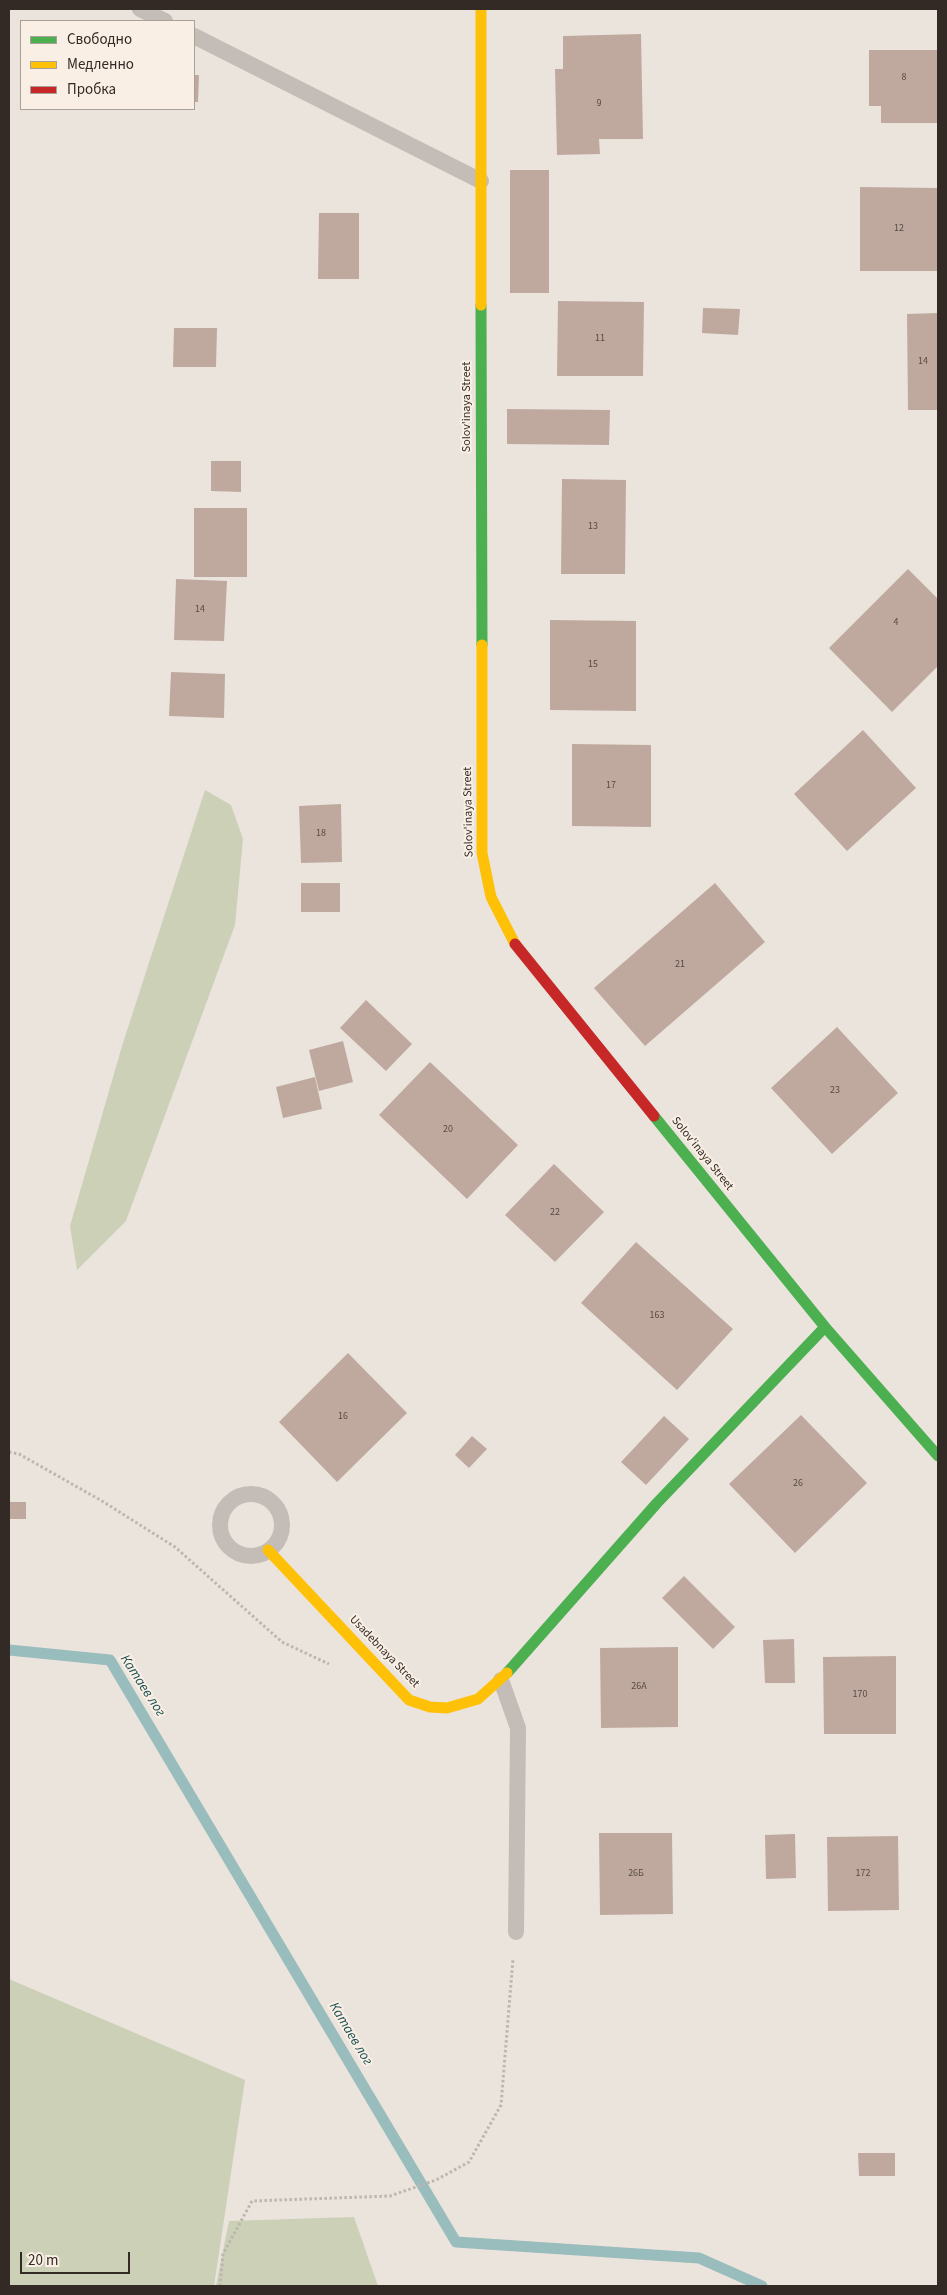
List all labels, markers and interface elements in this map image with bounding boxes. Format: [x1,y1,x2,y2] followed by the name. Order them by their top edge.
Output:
[20,20,195,110] legend
[67,29,132,50] text: Свободно
[67,54,134,75] text: Медленно
[902,72,906,84] house number: 8
[67,79,116,100] text: Пробка
[597,98,601,110] house number: 9
[894,223,904,235] house number: 12
[595,333,605,345] house number: 11
[918,356,928,368] house number: 14
[460,362,474,452] street label: Solov'inaya Street
[588,521,598,533] house number: 13
[195,604,205,616] house number: 14
[894,617,898,629] house number: 4
[588,659,598,671] house number: 15
[461,767,477,857] street label: Solov'inaya Street
[606,780,616,792] house number: 17
[316,828,326,840] house number: 18
[675,959,685,971] house number: 21
[830,1085,840,1097] house number: 23
[668,1114,736,1194] street label: Solov'inaya Street
[443,1124,453,1136] house number: 20
[550,1207,560,1219] house number: 22
[650,1310,664,1322] house number: 163
[338,1411,348,1423] house number: 16
[793,1478,803,1490] house number: 26
[346,1613,422,1691] street label: Usadebnaya Street
[116,1652,168,1720] water label: Катаев лог
[631,1681,647,1693] house number: 26А
[853,1689,867,1701] house number: 170
[628,1868,644,1880] house number: 26Б
[856,1868,870,1880] house number: 172
[325,2000,375,2068] water label: Катаев лог
[22,2242,132,2274] scale bar
[28,2250,58,2271] text: 20 m

